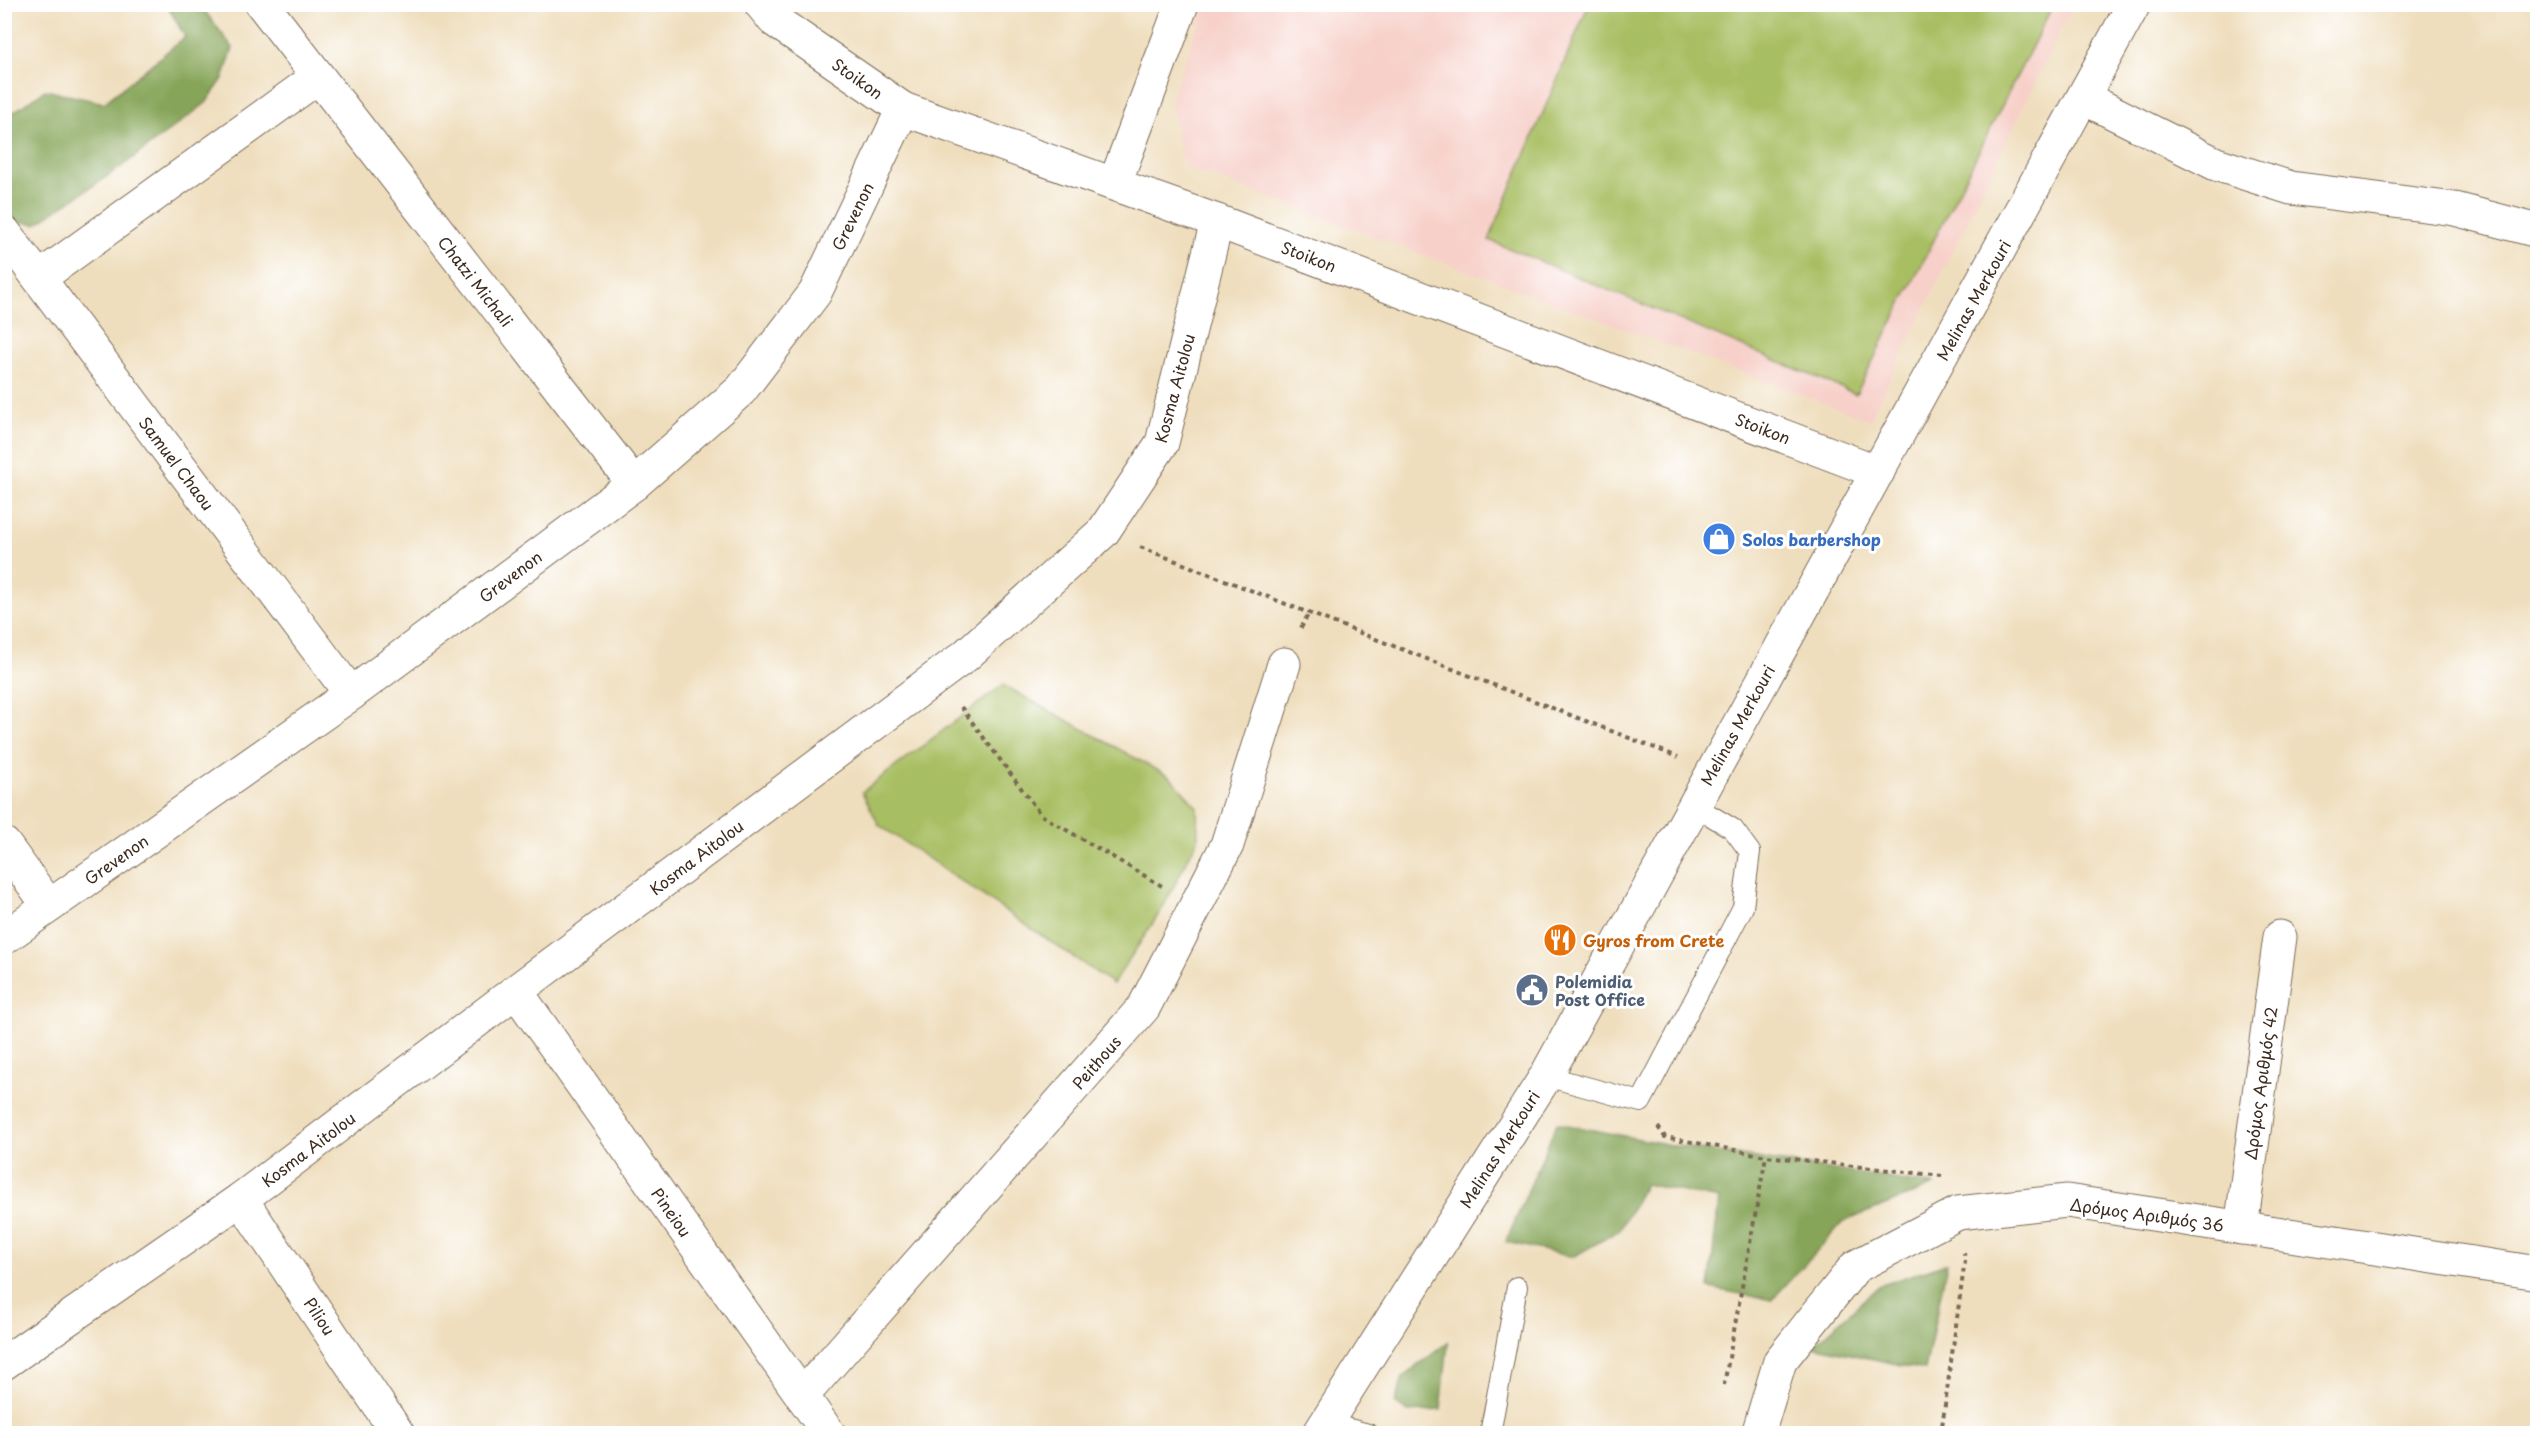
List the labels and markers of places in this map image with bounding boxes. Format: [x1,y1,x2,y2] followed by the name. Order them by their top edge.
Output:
[1701,521,1737,557] shop icon: Solos barbershop
[1742,527,1881,551] place label: Solos barbershop
[1542,922,1578,958] restaurant icon: Gyros from Crete
[1583,928,1725,952] place label: Gyros from Crete
[1555,969,1645,1011] place label: Polemidia Post Office
[1514,972,1550,1008] public building icon: Polemidia Post Office

